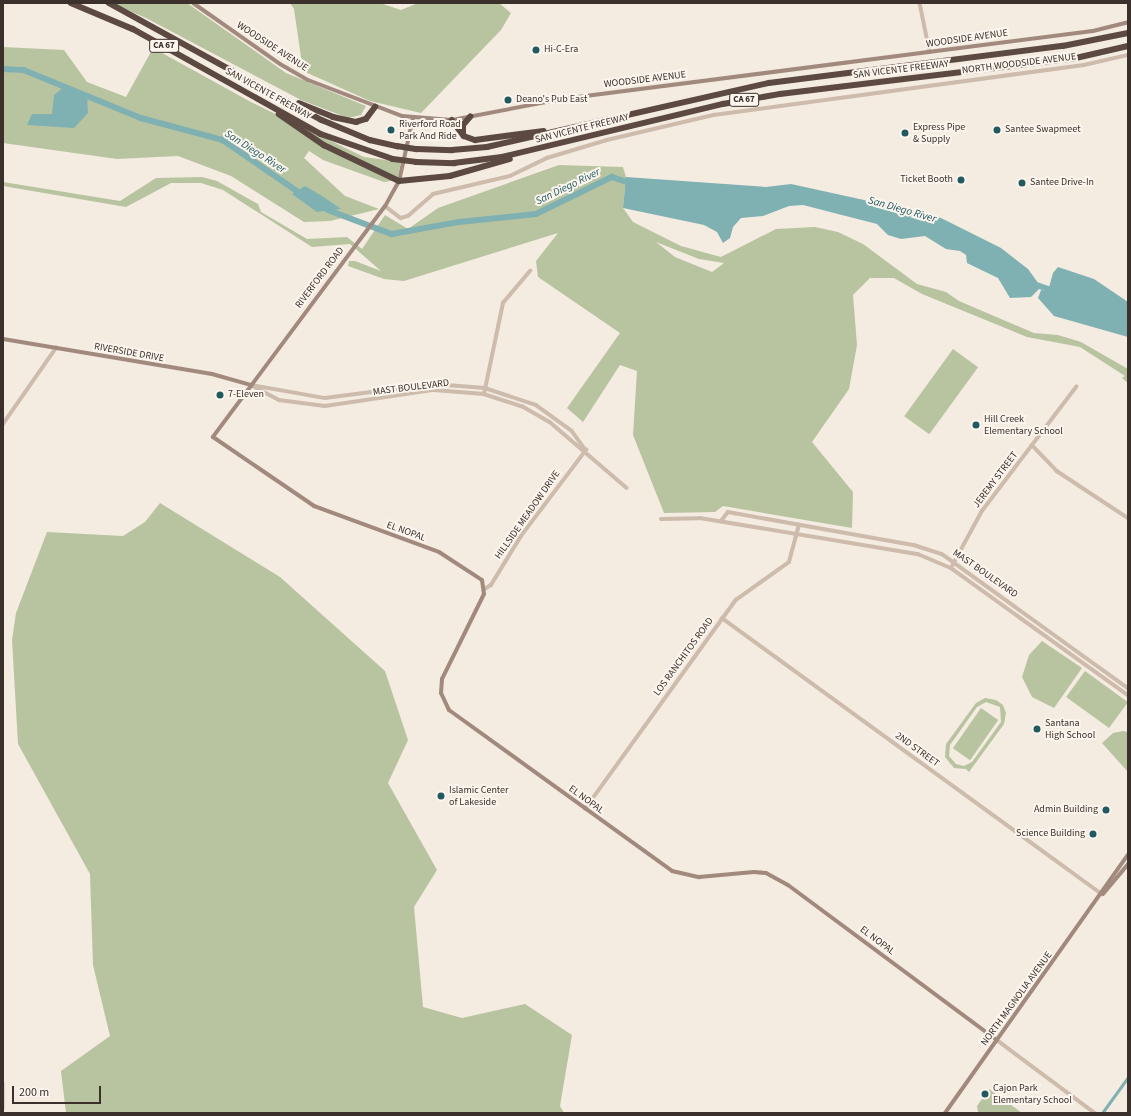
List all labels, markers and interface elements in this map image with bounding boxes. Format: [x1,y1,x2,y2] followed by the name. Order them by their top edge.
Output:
[234,19,310,75] street label: WOODSIDE AVENUE
[925,27,1009,51] street label: WOODSIDE AVENUE
[149,39,179,53] road number: CA 67
[544,44,578,56] place label: Hi-C-Era
[531,45,541,55] marker: Hi-C-Era
[961,51,1077,77] street label: NORTH WOODSIDE AVENUE
[853,58,949,82] street label: SAN VICENTE FREEWAY
[223,65,313,123] street label: SAN VICENTE FREEWAY
[603,69,687,91] street label: WOODSIDE AVENUE
[729,93,759,107] road number: CA 67
[516,94,587,106] place label: Deano's Pub East
[503,95,513,105] marker: Deano's Pub East
[534,112,630,146] street label: SAN VICENTE FREEWAY
[399,118,461,142] place label: Riverford Road Park And Ride
[913,121,965,144] place label: Express Pipe & Supply
[1005,124,1081,136] place label: Santee Swapmeet
[386,125,396,135] marker: Riverford Road Park And Ride
[992,125,1002,135] marker: Santee Swapmeet
[222,127,288,177] water label: San Diego River
[900,128,910,138] marker: Express Pipe & Supply
[534,166,602,208] water label: San Diego River
[900,174,953,186] place label: Ticket Booth
[956,175,966,185] marker: Ticket Booth
[1030,177,1094,189] place label: Santee Drive-In
[1017,178,1027,188] marker: Santee Drive-In
[866,194,938,226] water label: San Diego River
[293,245,347,311] street label: RIVERFORD ROAD
[93,341,165,365] street label: RIVERSIDE DRIVE
[372,377,450,399] street label: MAST BOULEVARD
[228,389,264,401] place label: 7-Eleven
[215,390,225,400] marker: 7-Eleven
[984,413,1063,436] place label: Hill Creek Elementary School
[971,420,981,430] marker: Hill Creek Elementary School
[971,450,1021,510] street label: JEREMY STREET
[493,468,563,562] street label: HILLSIDE MEADOW DRIVE
[385,519,427,545] street label: EL NOPAL
[950,547,1020,601] street label: MAST BOULEVARD
[652,615,716,699] street label: LOS RANCHITOS ROAD
[1045,717,1095,740] place label: Santana High School
[1032,724,1042,734] marker: Santana High School
[893,730,941,770] street label: 2ND STREET
[566,783,606,817] street label: EL NOPAL
[449,784,509,808] place label: Islamic Center of Lakeside
[436,791,446,801] marker: Islamic Center of Lakeside
[1034,804,1098,816] place label: Admin Building
[1101,805,1111,815] marker: Admin Building
[1016,828,1085,840] place label: Science Building
[1088,829,1098,839] marker: Science Building
[857,924,897,958] street label: EL NOPAL
[979,950,1055,1048] street label: NORTH MAGNOLIA AVENUE
[14,1078,103,1104] scale bar
[993,1082,1072,1106] place label: Cajon Park Elementary School
[19,1084,49,1101] text: 200 m
[980,1089,990,1099] marker: Cajon Park Elementary School

